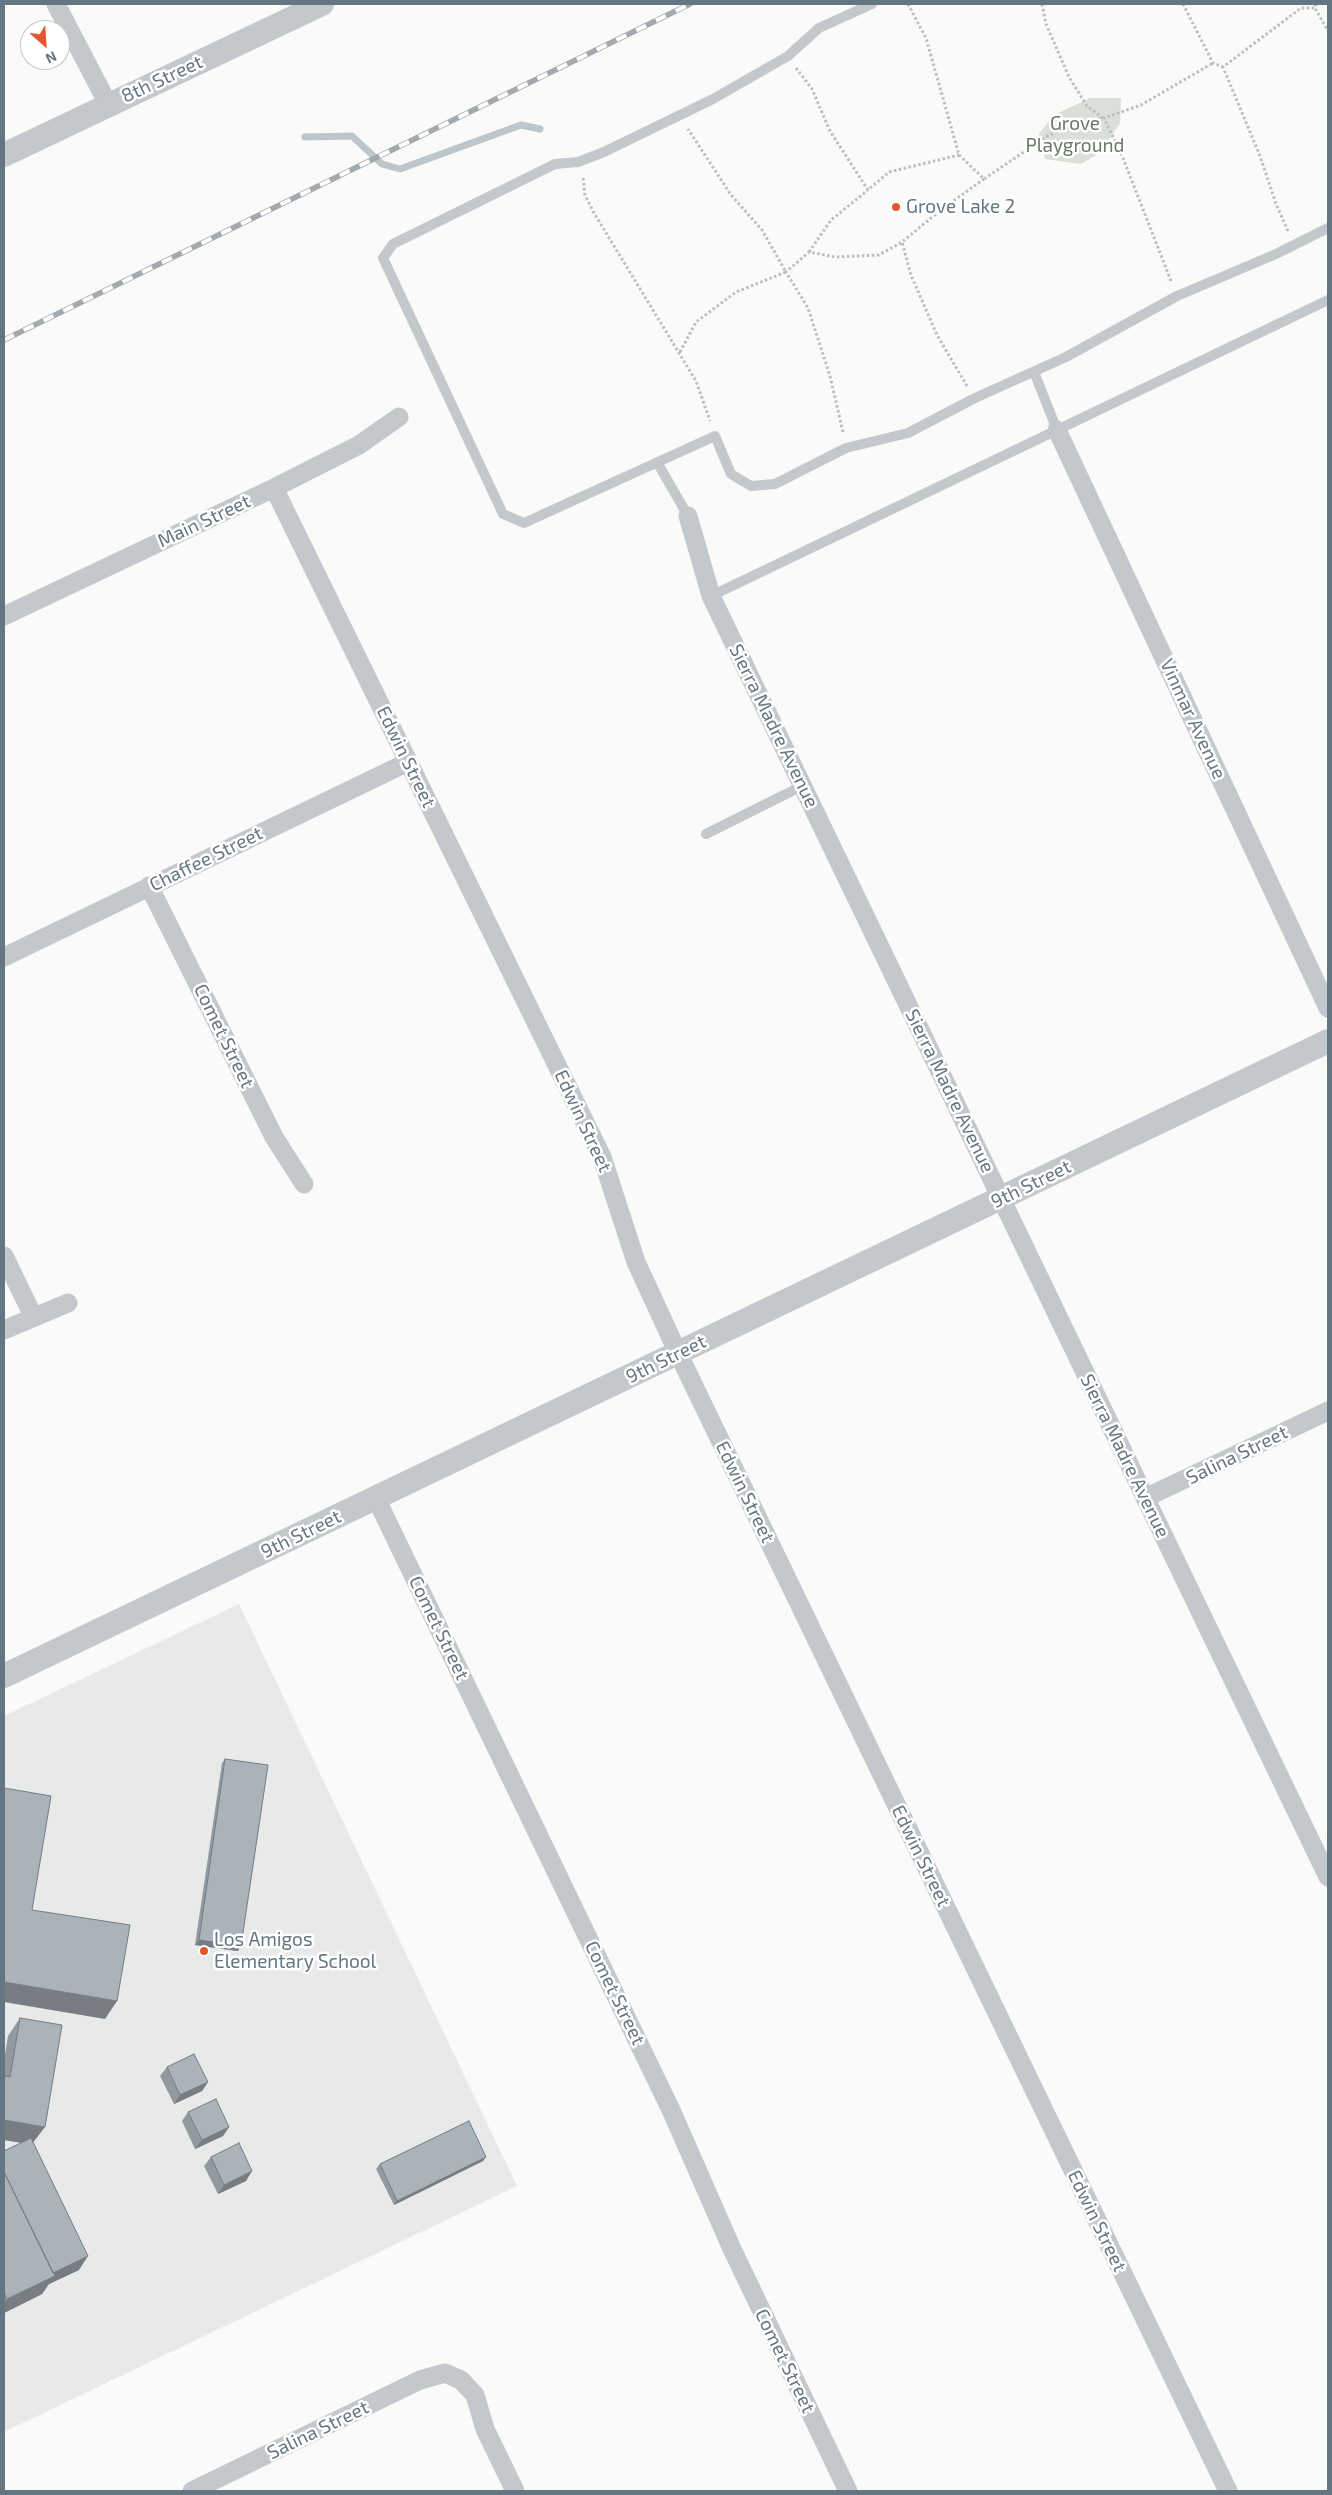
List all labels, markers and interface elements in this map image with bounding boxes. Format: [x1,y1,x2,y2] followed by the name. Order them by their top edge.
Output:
[20,20,70,70] north arrow
[43,48,60,68] text: N
[118,50,206,108] street label: 8th Street
[1026,113,1124,157] park label: Grove Playground
[906,196,1015,218] place label: Grove Lake 2
[890,201,902,213] marker: Grove Lake 2
[154,490,254,552] street label: Main Street
[725,641,823,811] street label: Sierra Madre Avenue
[1155,655,1231,783] street label: Vinmar Avenue
[372,703,440,811] street label: Edwin Street
[146,822,266,896] street label: Chaffee Street
[189,980,259,1092] street label: Comet Street
[901,1006,999,1176] street label: Sierra Madre Avenue
[549,1066,617,1176] street label: Edwin Street
[987,1155,1075,1213] street label: 9th Street
[622,1330,710,1388] street label: 9th Street
[1076,1371,1174,1541] street label: Sierra Madre Avenue
[1183,1421,1291,1489] street label: Salina Street
[711,1438,779,1546] street label: Edwin Street
[257,1505,345,1563] street label: 9th Street
[404,1572,474,1684] street label: Comet Street
[887,1802,955,1910] street label: Edwin Street
[214,1929,376,1973] place label: Los Amigos Elementary School
[580,1937,650,2049] street label: Comet Street
[198,1945,210,1957] marker: Los Amigos Elementary School
[1063,2167,1131,2275] street label: Edwin Street
[750,2305,820,2417] street label: Comet Street
[264,2396,372,2464] street label: Salina Street

